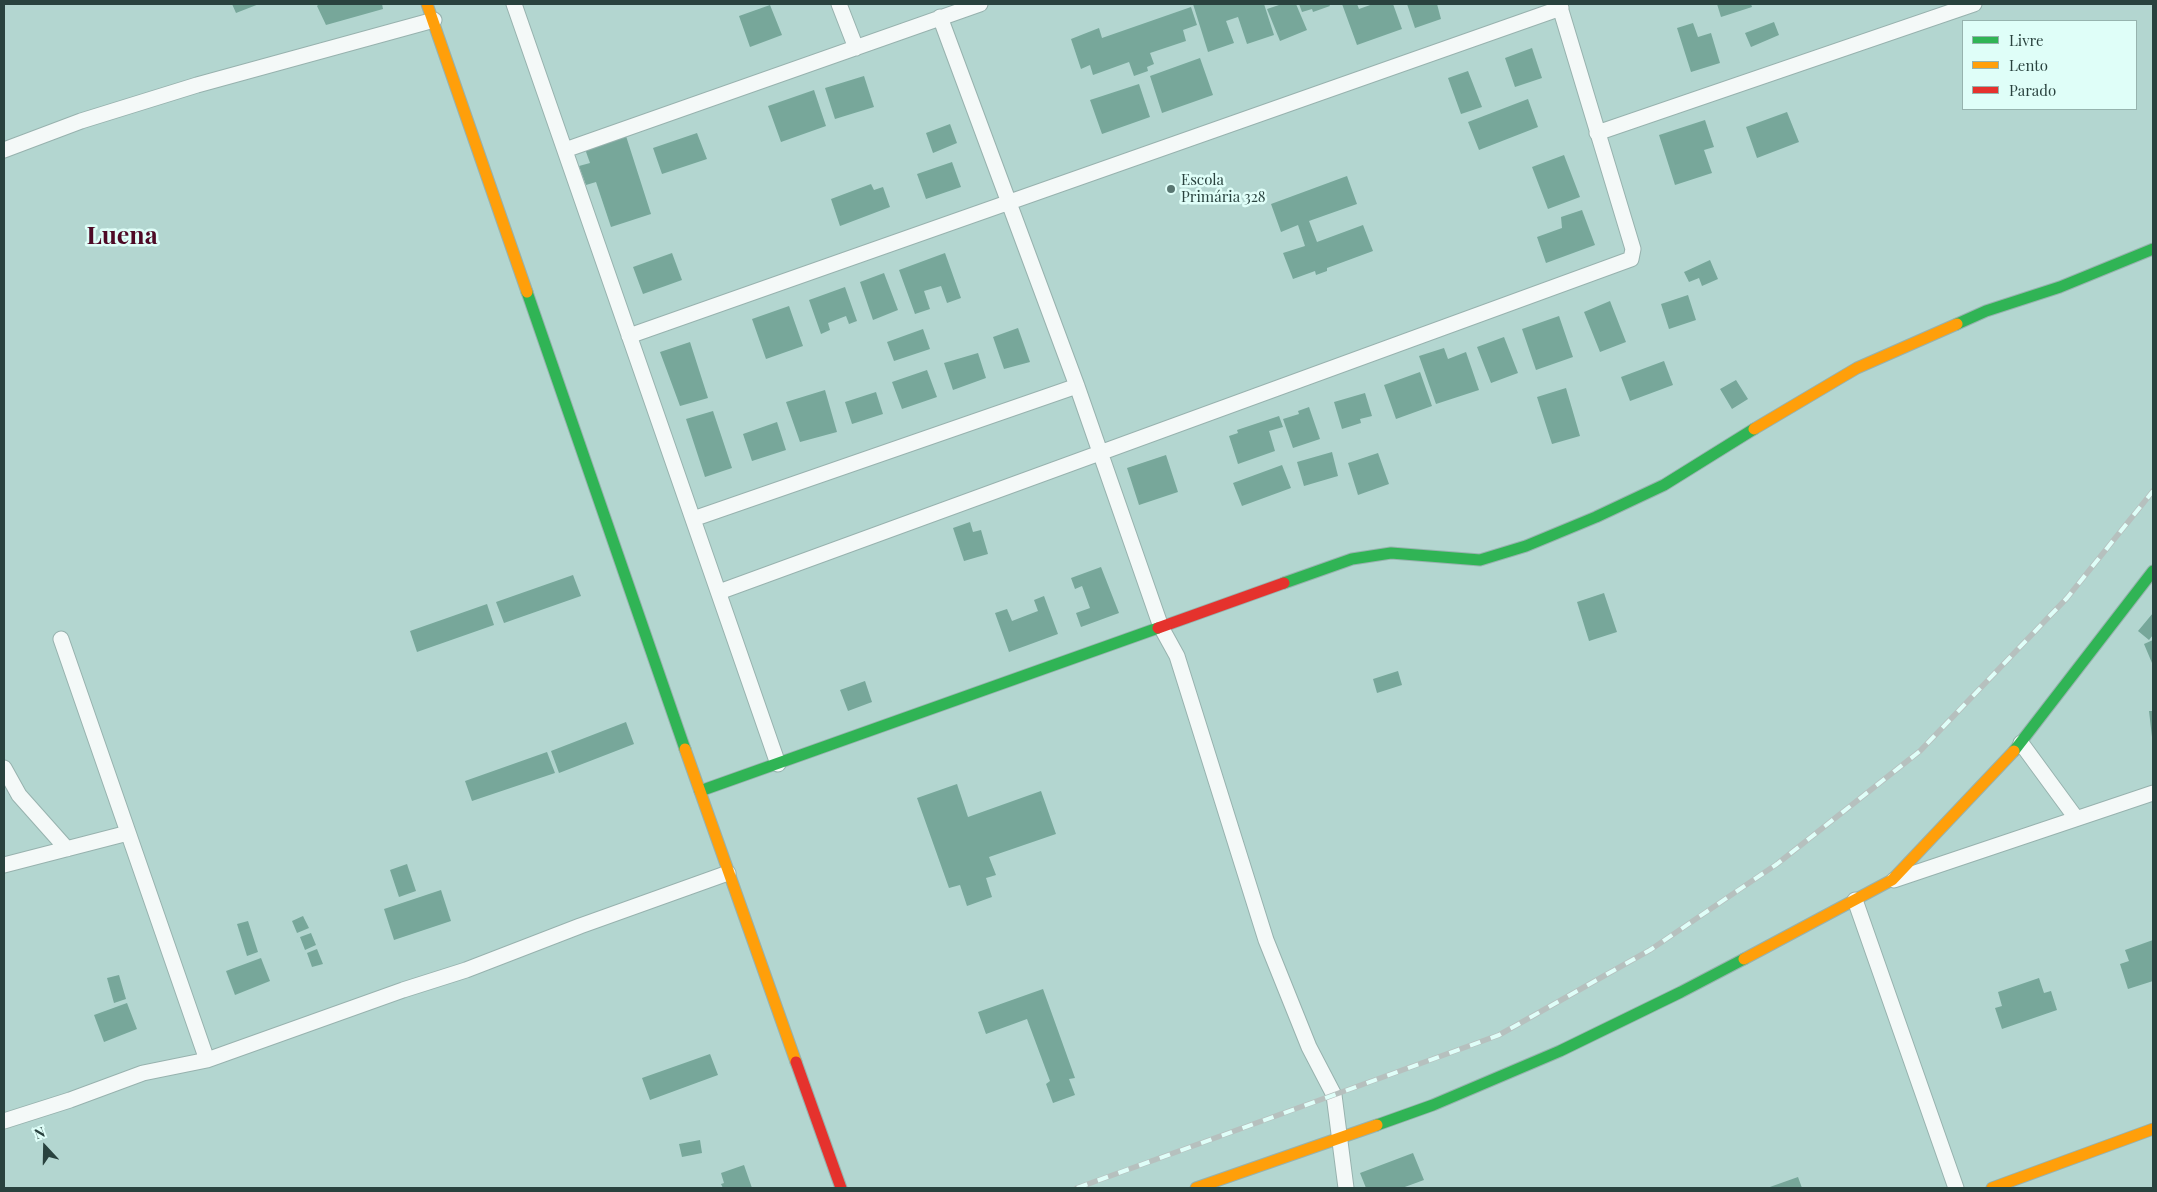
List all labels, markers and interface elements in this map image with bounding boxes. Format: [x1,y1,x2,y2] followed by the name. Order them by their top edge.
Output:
[1962,20,2137,110] legend
[2009,30,2044,50] text: Livre
[2009,55,2048,75] text: Lento
[2009,80,2056,100] text: Parado
[1181,171,1266,206] place label: Escola Primária 328
[1165,183,1177,195] marker: Escola Primária 328
[86,221,158,251] district label: Luena
[20,1122,70,1172] north arrow
[31,1122,48,1143] text: N

